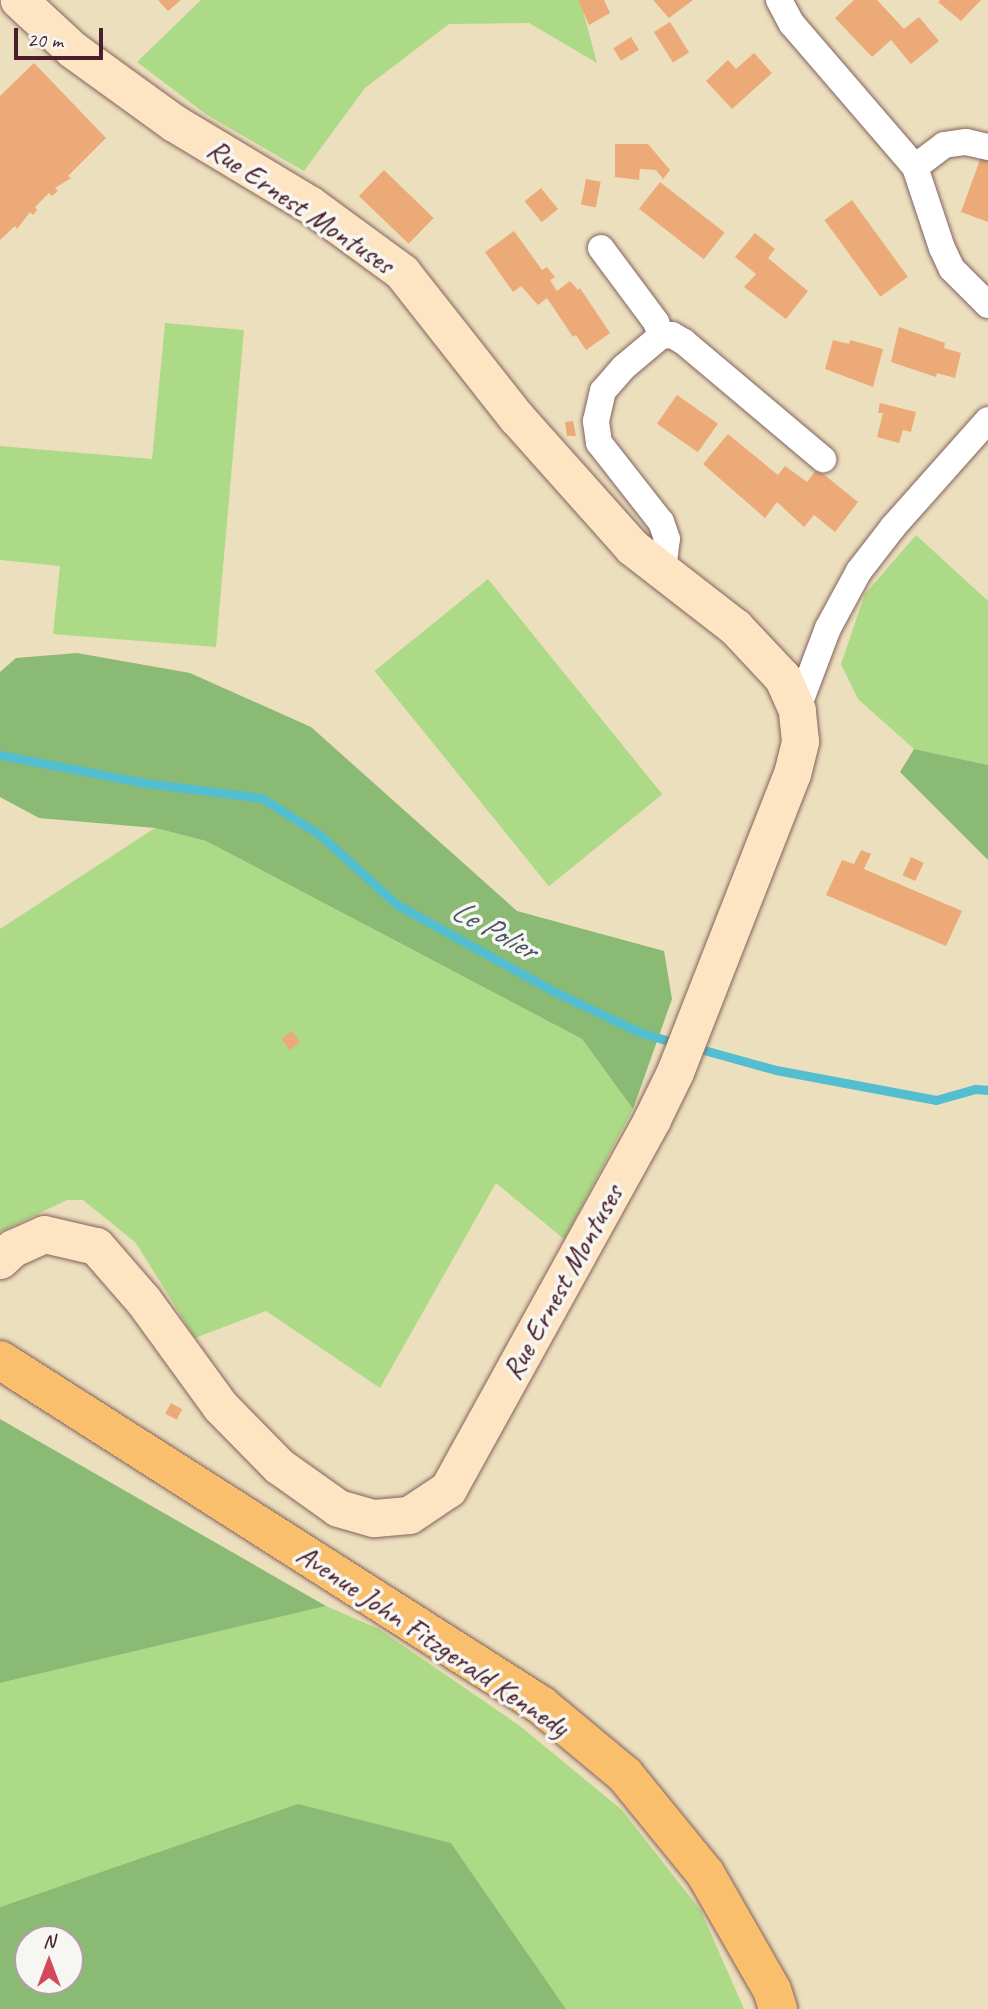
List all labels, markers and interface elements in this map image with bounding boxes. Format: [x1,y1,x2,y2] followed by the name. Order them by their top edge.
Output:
[18,14,107,58] scale bar
[27,27,63,53] text: 20 m
[201,130,401,282] street label: Rue Ernest Montuses
[445,891,543,969] water label: Le Polier
[494,1178,630,1386] street label: Rue Ernest Montuses
[291,1536,575,1744] street label: Avenue John Fitzgerald Kennedy
[14,1925,84,1995] north arrow
[43,1929,55,1953] text: N

